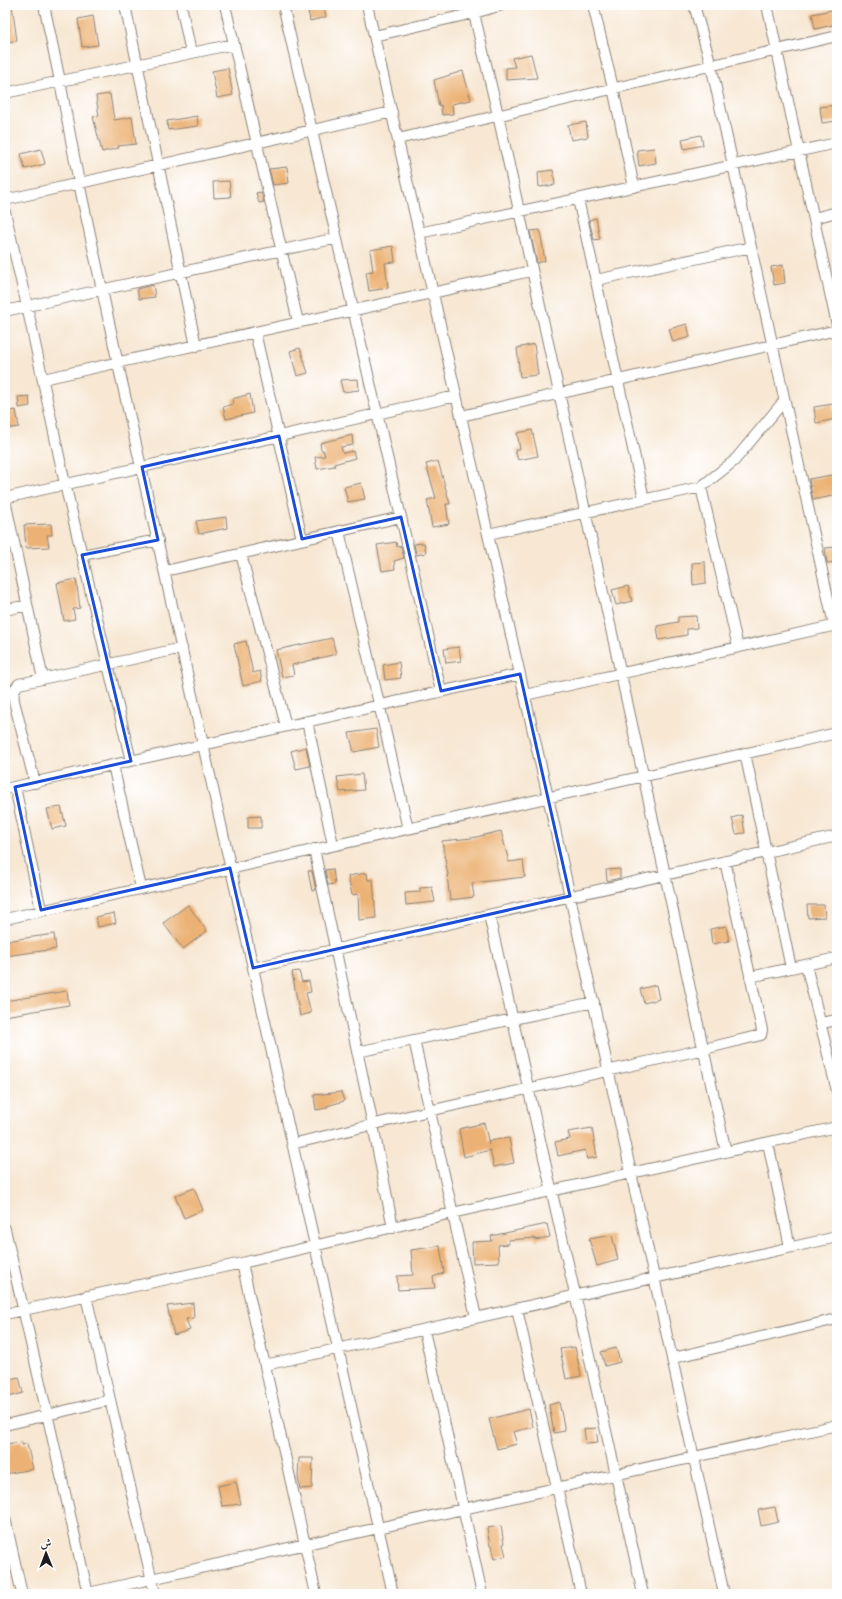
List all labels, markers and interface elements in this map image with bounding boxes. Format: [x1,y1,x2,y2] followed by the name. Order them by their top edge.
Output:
[26,1533,66,1573] north arrow
[40,1536,52,1552] text: ش

